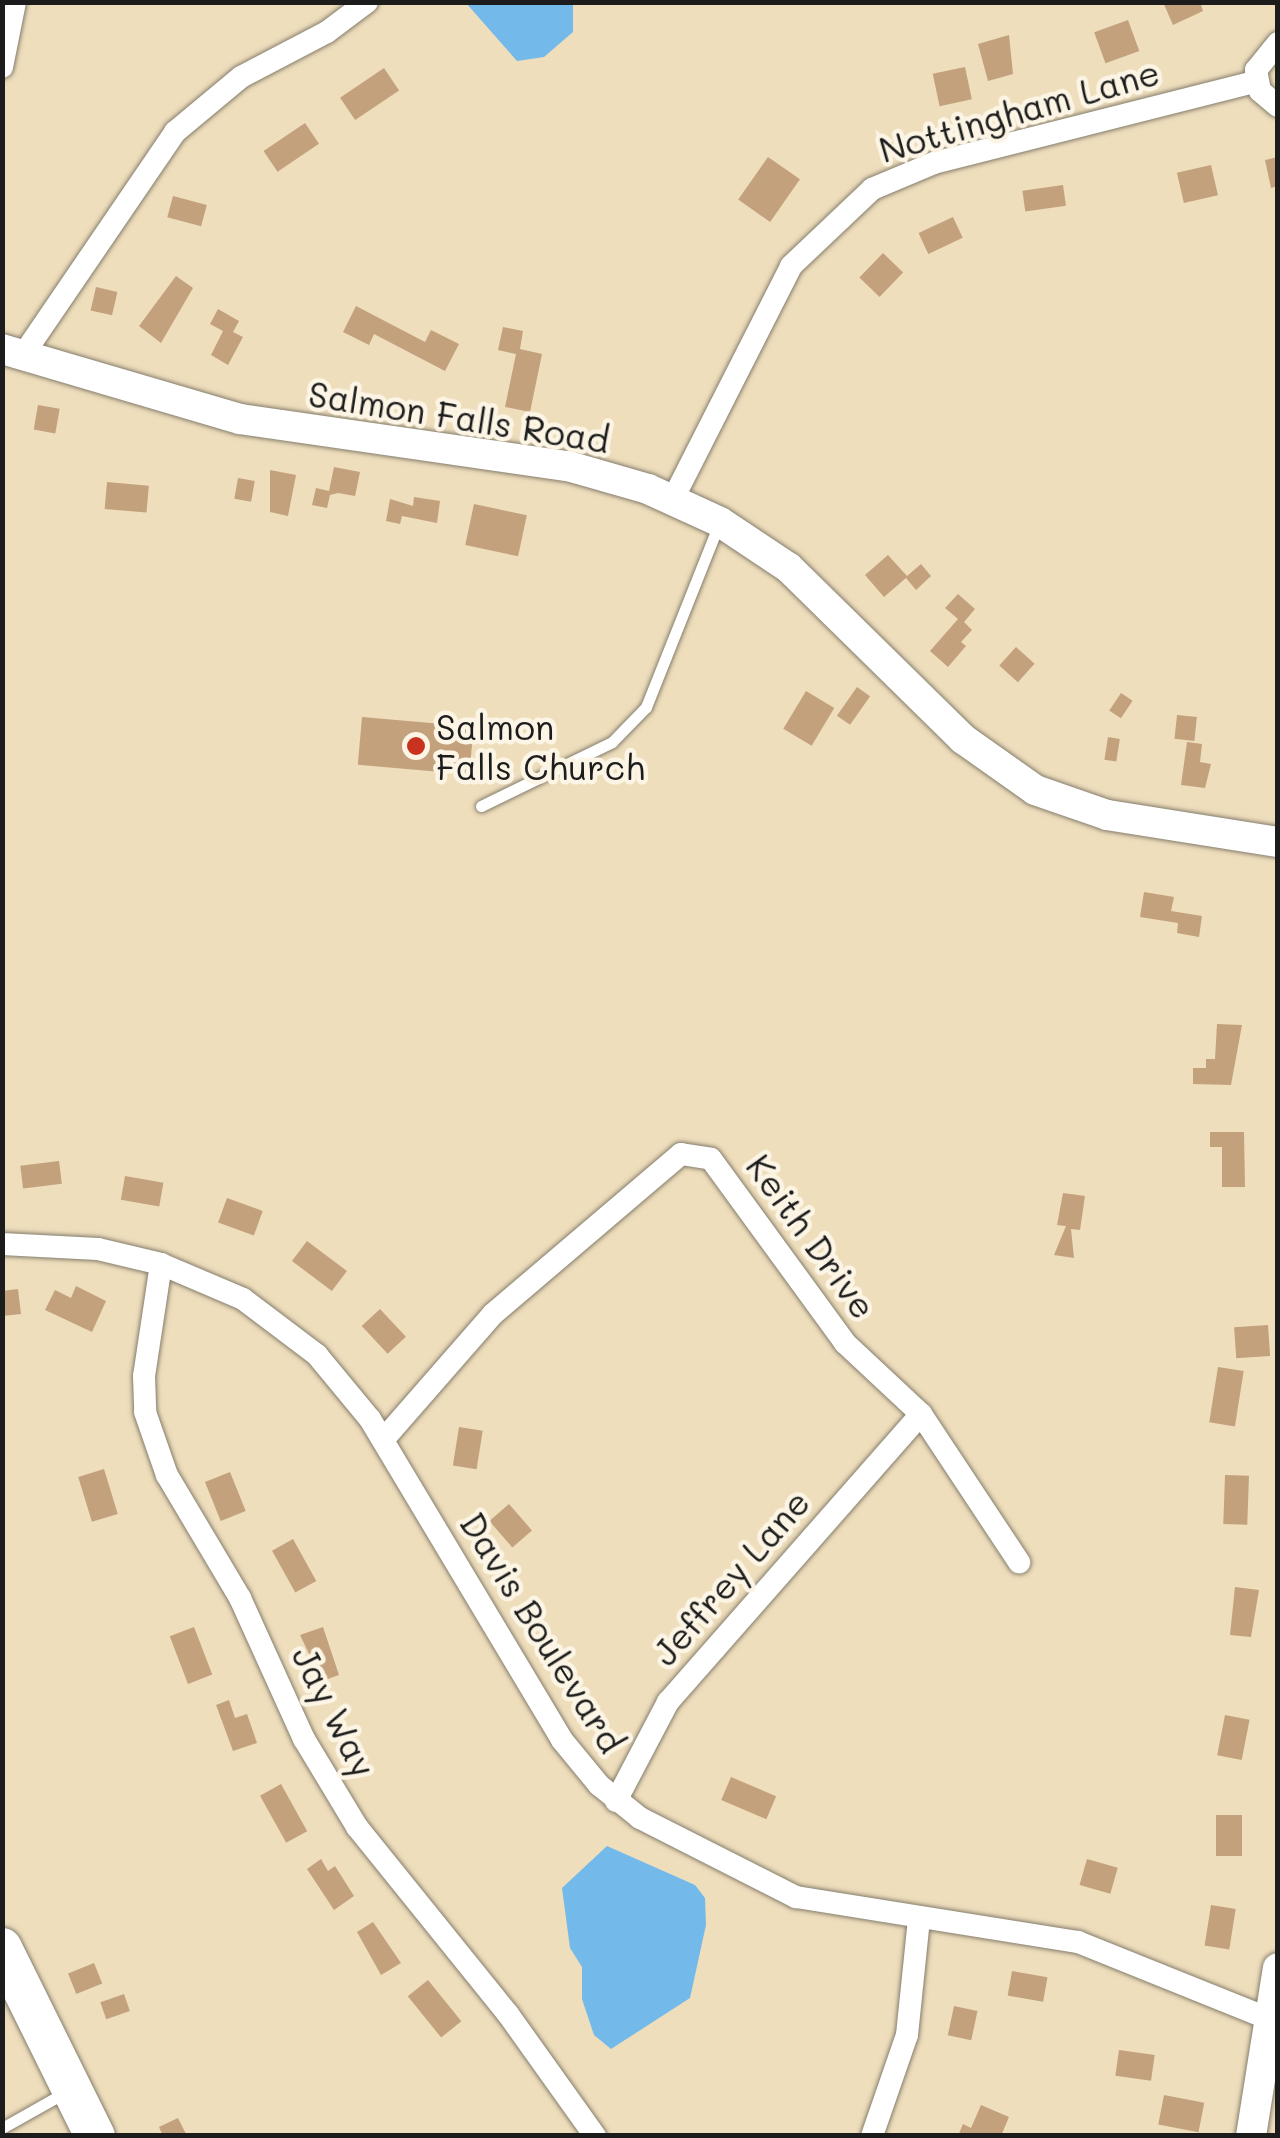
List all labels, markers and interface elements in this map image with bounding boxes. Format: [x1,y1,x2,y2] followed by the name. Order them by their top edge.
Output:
[874,50,1164,170] street label: Nottingham Lane
[306,371,612,461] street label: Salmon Falls Road
[436,705,645,787] place label: Salmon Falls Church
[405,735,427,757] marker: Salmon Falls Church
[738,1146,886,1326] street label: Keith Drive
[643,1481,817,1673] street label: Jeffrey Lane
[452,1504,634,1760] street label: Davis Boulevard
[284,1639,386,1783] street label: Jay Way

